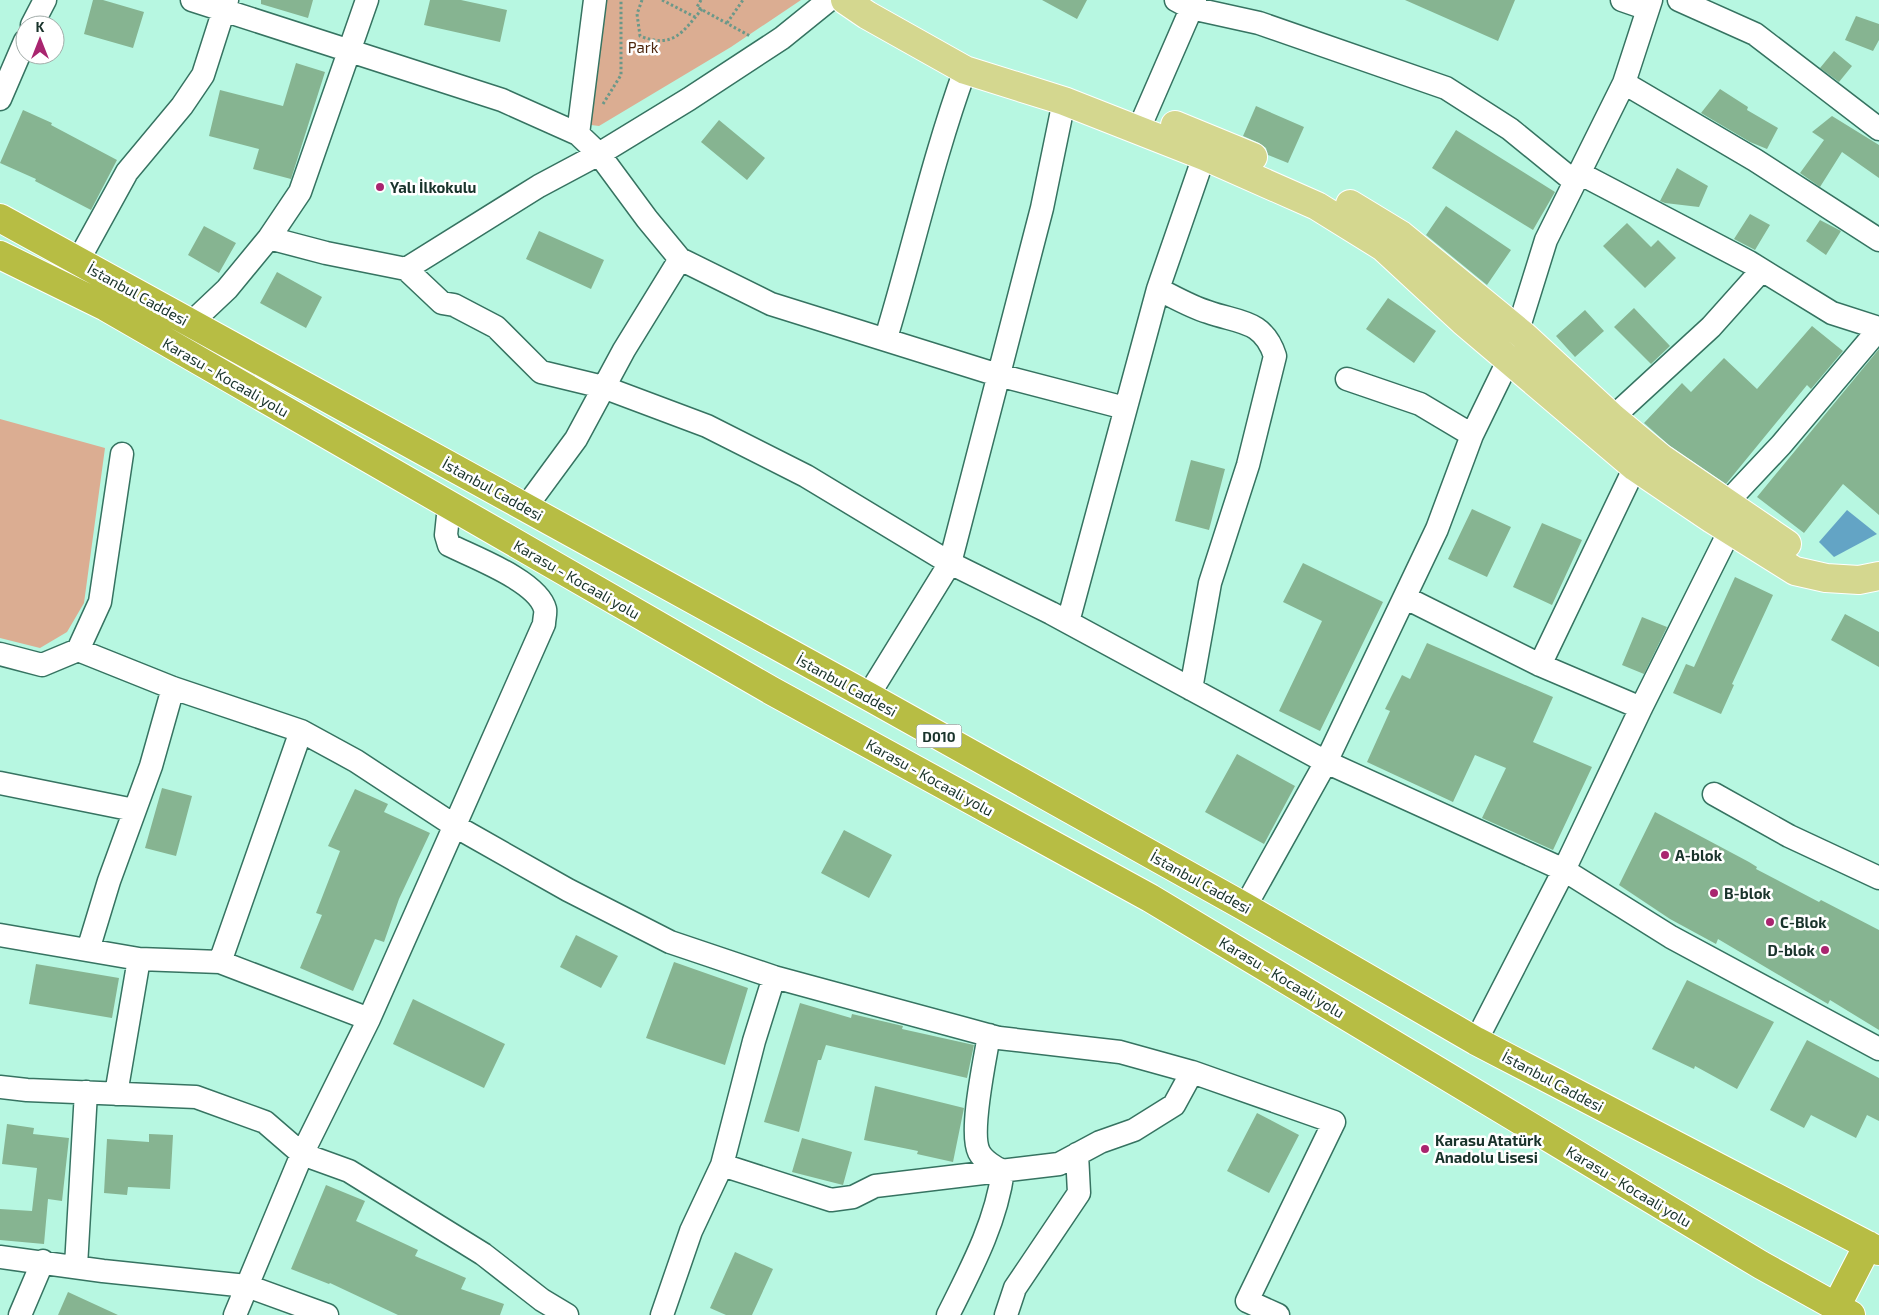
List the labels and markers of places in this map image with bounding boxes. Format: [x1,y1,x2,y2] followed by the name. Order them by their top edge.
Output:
[390,178,476,196] place label: Yalı İlkokulu
[374,181,386,193] marker: Yalı İlkokulu
[1675,846,1723,864] place label: A-blok
[1659,849,1671,861] marker: A-blok
[1724,884,1771,902] place label: B-blok
[1708,887,1720,899] marker: B-blok
[1780,913,1827,931] place label: C-Blok
[1764,916,1776,928] marker: C-Blok
[1767,941,1816,959] place label: D-blok
[1819,944,1831,956] marker: D-blok
[1435,1131,1542,1166] place label: Karasu Atatürk Anadolu Lisesi
[1419,1143,1431,1155] marker: Karasu Atatürk Anadolu Lisesi

